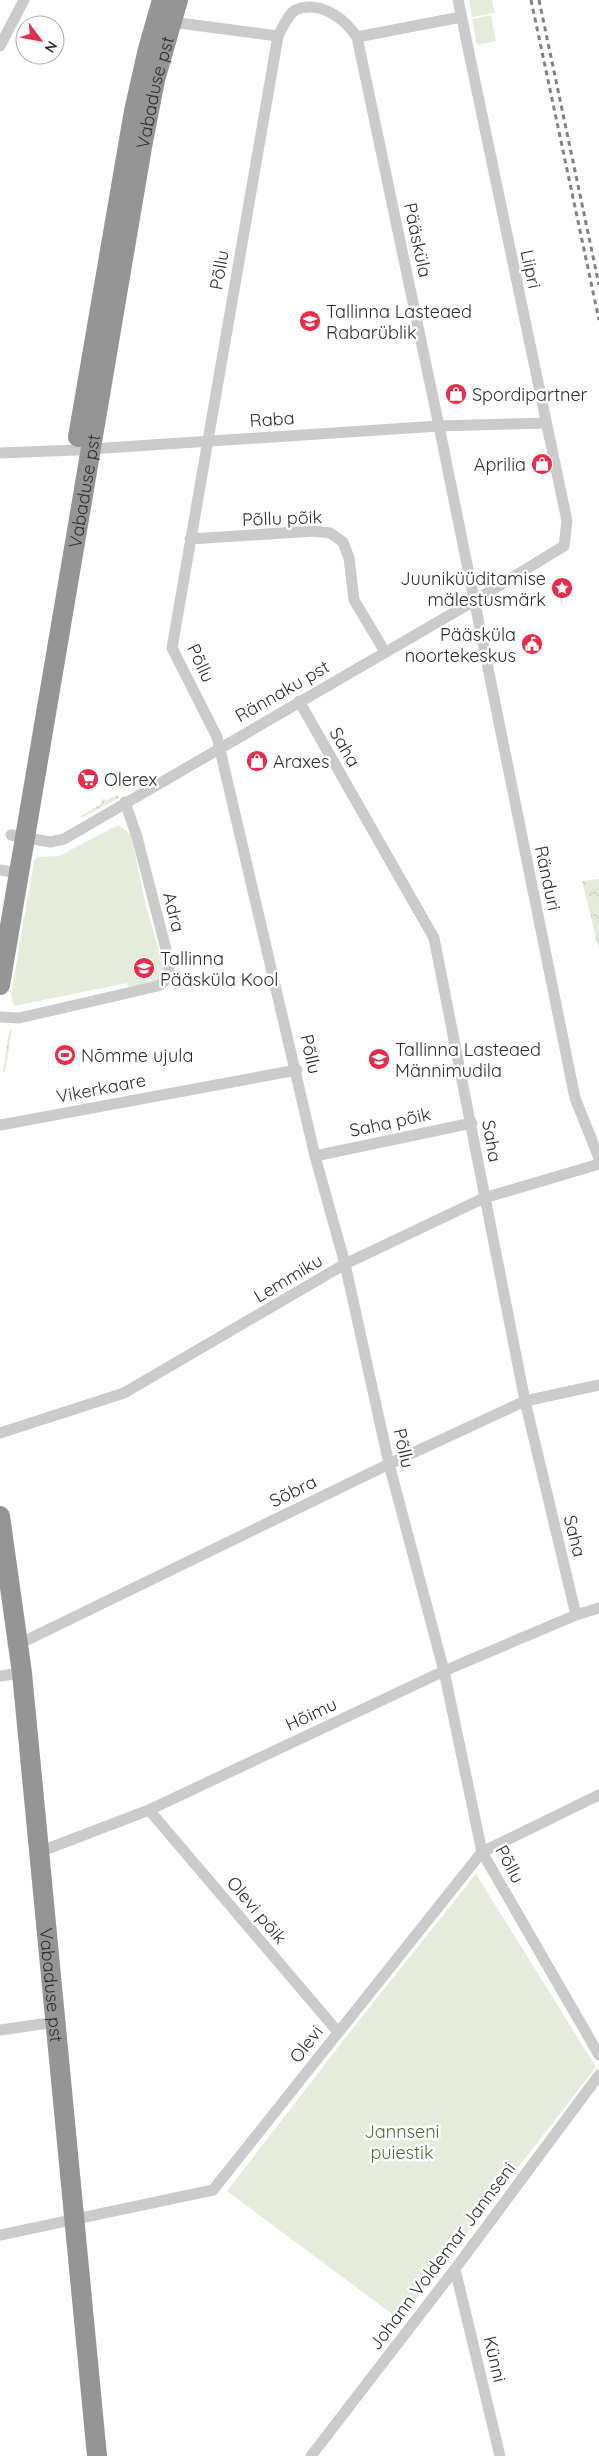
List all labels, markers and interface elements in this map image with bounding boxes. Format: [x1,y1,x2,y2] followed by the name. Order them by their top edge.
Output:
[15,15,65,65] north arrow
[130,33,179,151] street label: Vabaduse pst
[41,38,61,56] text: N
[399,200,437,280] street label: Pääsküla
[204,248,234,292] street label: Põllu
[516,248,546,290] street label: Liipri
[326,300,472,344] place label: Tallinna Lasteaed Rabarüblik
[298,309,322,333] school or university icon: Tallinna Lasteaed Rabarüblik
[444,382,468,406] shop icon: Spordipartner
[472,383,588,406] place label: Spordipartner
[249,406,295,432] street label: Raba
[63,432,105,550] street label: Vabaduse pst
[530,452,554,476] shop icon: Aprilia
[474,453,526,476] place label: Aprilia
[242,505,322,531] street label: Põllu põik
[400,567,546,611] place label: Juuniküüditamise mälestusmärk
[550,576,574,600] place icon: Juuniküüditamise mälestusmärk
[405,623,516,667] place label: Pääsküla noortekeskus
[520,632,544,656] public building icon: Pääsküla noortekeskus
[182,640,220,686] street label: Põllu
[231,655,333,727] street label: Rännaku pst
[325,723,365,771] street label: Saha
[245,749,269,773] shop icon: Araxes
[273,750,329,773] place label: Araxes
[76,767,100,791] supermarket icon: Olerex
[104,768,157,791] place label: Olerex
[530,843,566,913] street label: Ränduri
[158,890,190,934] street label: Adra
[160,947,278,991] place label: Tallinna Pääsküla Kool
[132,956,156,980] school or university icon: Tallinna Pääsküla Kool
[295,1032,327,1076] street label: Põllu
[395,1038,541,1082] place label: Tallinna Lasteaed Männimudila
[53,1043,77,1067] sports icon: Nõmme ujula
[81,1044,193,1067] place label: Nõmme ujula
[367,1047,391,1071] school or university icon: Tallinna Lasteaed Männimudila
[54,1068,148,1108] street label: Vikerkaare
[347,1102,433,1142] street label: Saha põik
[477,1118,507,1164] street label: Saha
[249,1249,327,1307] street label: Lemmiku
[388,1426,420,1470] street label: Põllu
[266,1470,320,1512] street label: Sõbra
[559,1513,591,1559] street label: Saha
[282,1692,340,1736] street label: Hõimu
[490,1841,530,1887] street label: Põllu
[222,1871,292,1949] street label: Olevi põik
[35,1927,69,2043] street label: Vabaduse pst
[284,2021,328,2067] street label: Olevi
[365,2120,439,2164] park label: Jannseni puiestik
[364,2157,520,2355] street label: Johann Voldemar Jannseni
[479,2334,511,2384] street label: Künni

